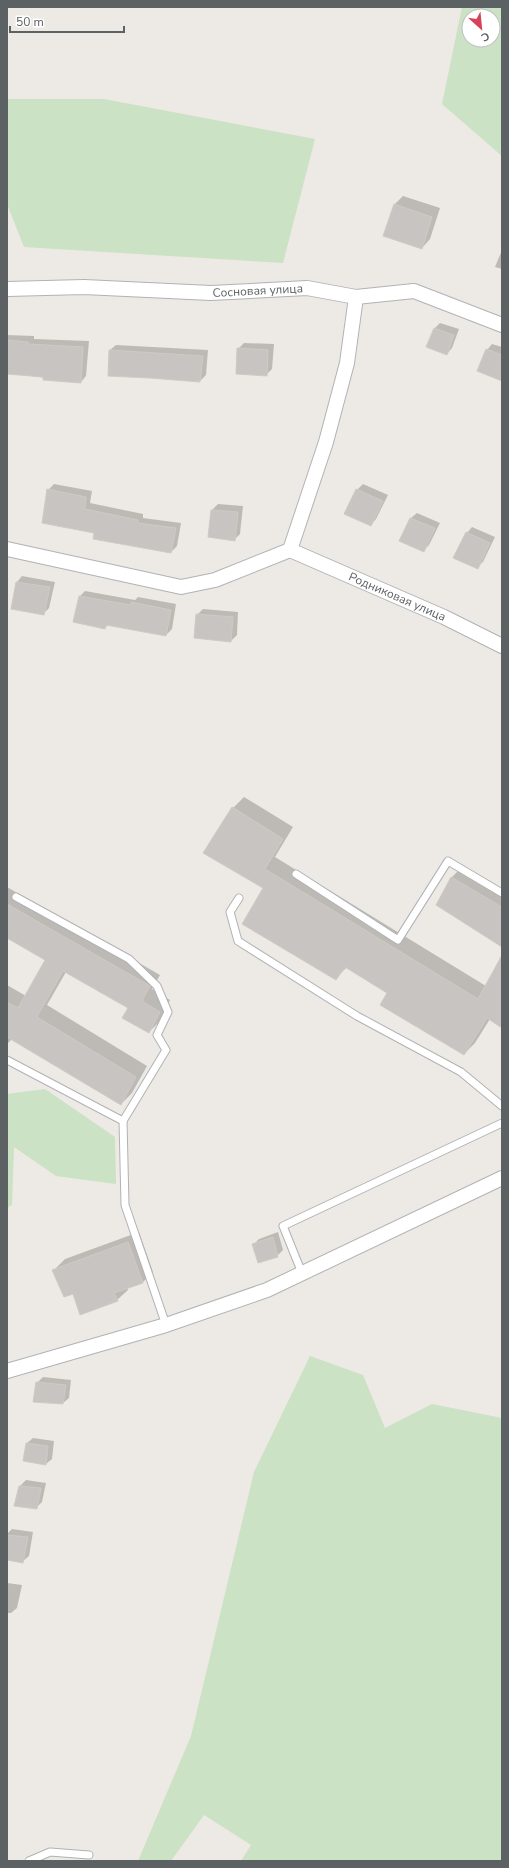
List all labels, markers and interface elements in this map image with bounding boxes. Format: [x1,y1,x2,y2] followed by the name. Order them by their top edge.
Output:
[10,8,124,34] scale bar
[461,8,501,48] north arrow
[16,14,44,30] text: 50 m
[478,28,492,45] text: С
[212,280,303,301] street label: Сосновая улица
[346,568,448,625] street label: Родниковая улица

